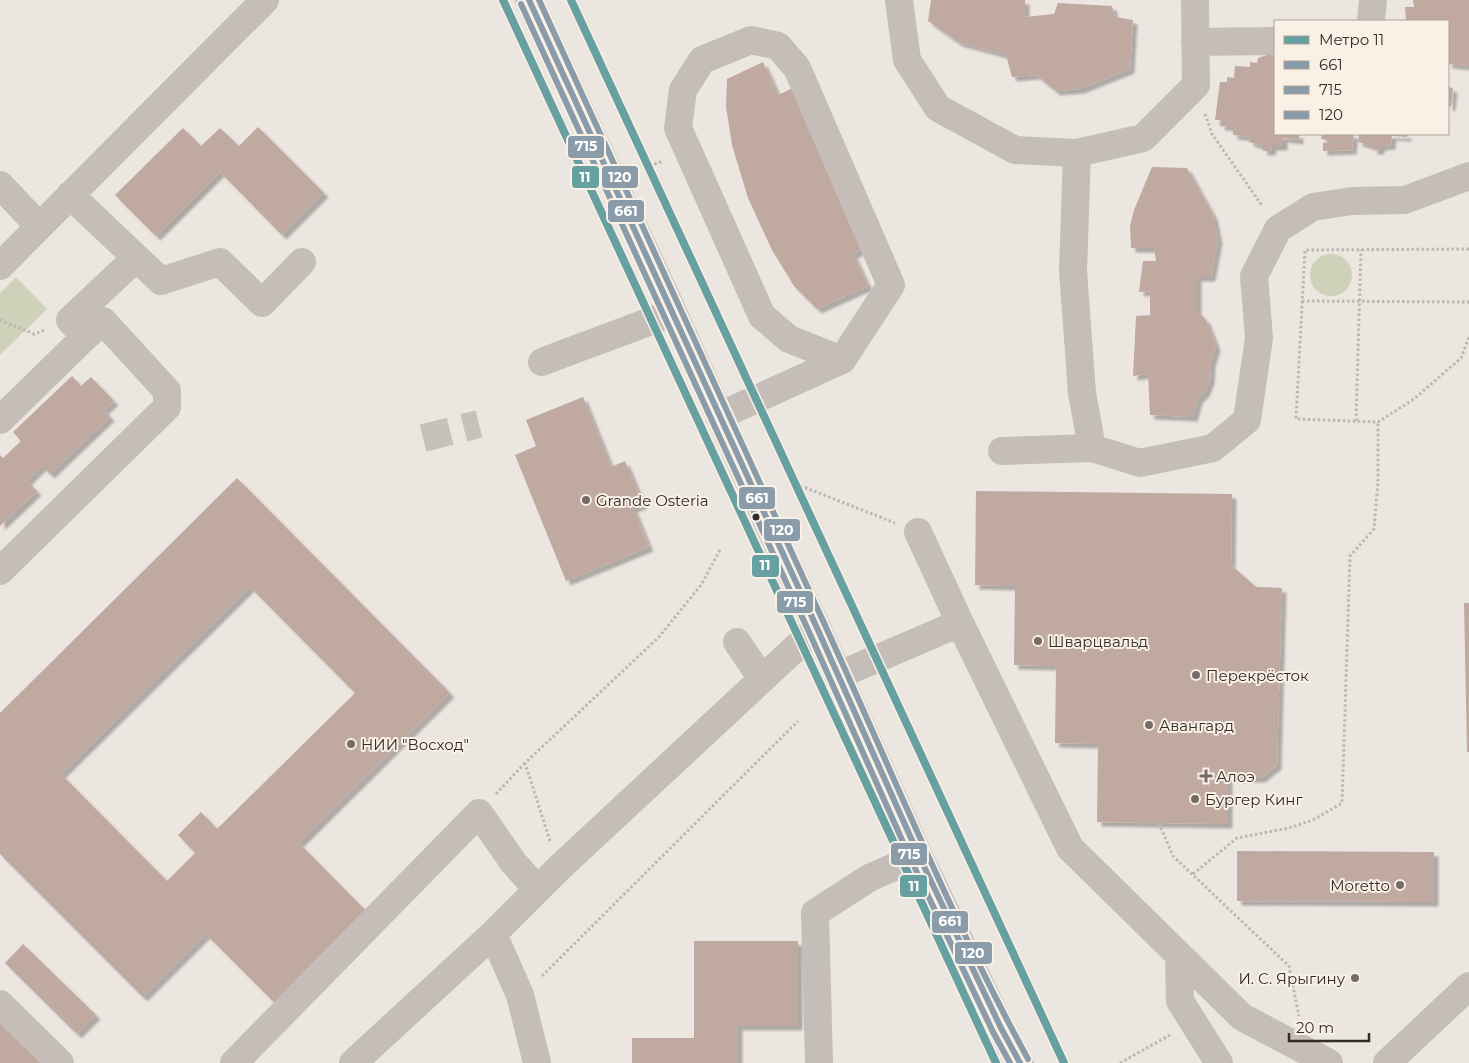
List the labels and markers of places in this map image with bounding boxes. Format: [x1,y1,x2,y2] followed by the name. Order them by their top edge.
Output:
[596,491,709,510] place label: Grande Osteria
[580,494,592,506] marker: Grande Osteria
[751,512,761,522] unlabelled marker
[1048,632,1148,651] place label: Шварцвальд
[1032,635,1044,647] marker: Шварцвальд
[1206,666,1309,685] place label: Перекрёсток
[1190,669,1202,681] marker: Перекрёсток
[1159,716,1234,735] place label: Авангард
[1143,719,1155,731] marker: Авангард
[361,735,469,754] place label: НИИ "Восход"
[345,738,357,750] marker: НИИ "Восход"
[1216,767,1255,786] place label: Алоэ
[1200,770,1212,782] marker: Алоэ
[1205,790,1303,809] place label: Бургер Кинг
[1189,793,1201,805] marker: Бургер Кинг
[1330,876,1390,895] place label: Moretto
[1394,879,1406,891] marker: Moretto
[1238,969,1346,988] place label: И. С. Ярыгину
[1349,972,1361,984] marker: И. С. Ярыгину

